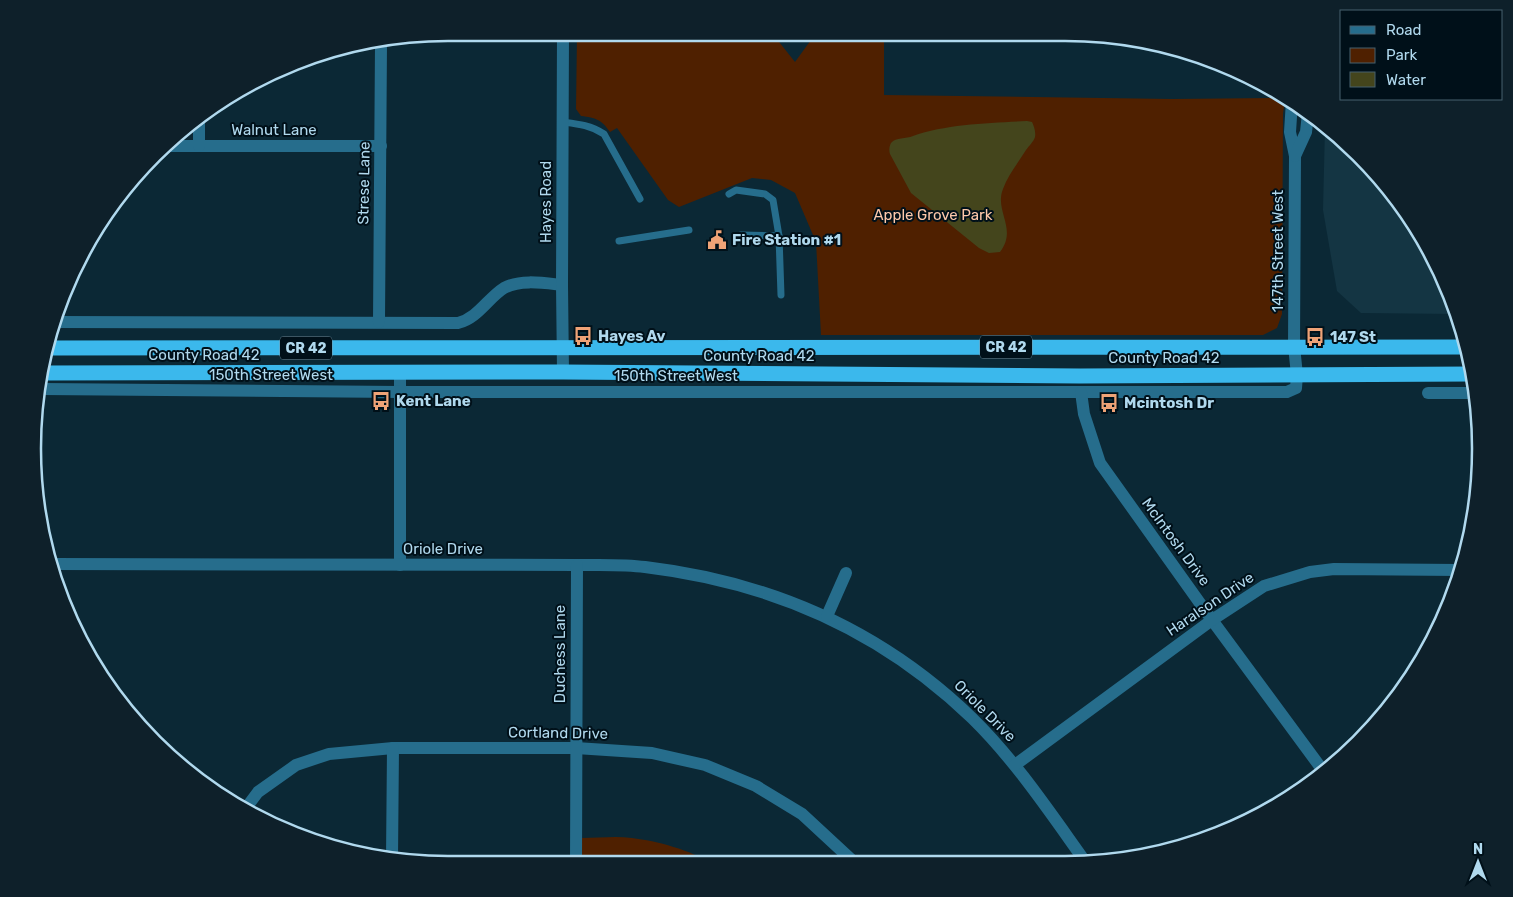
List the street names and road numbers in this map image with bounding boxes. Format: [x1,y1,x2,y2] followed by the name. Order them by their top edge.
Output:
[231,121,317,139] street label: Walnut Lane
[354,141,374,225] street label: Strese Lane
[537,161,555,243] street label: Hayes Road
[1269,190,1287,312] street label: 147th Street West
[280,336,332,359] road number: CR 42
[980,336,1032,358] road number: CR 42
[148,346,260,364] street label: County Road 42
[703,347,815,365] street label: County Road 42
[1108,349,1220,367] street label: County Road 42
[209,366,333,384] street label: 150th Street West
[614,367,738,385] street label: 150th Street West
[1138,495,1214,589] street label: McIntosh Drive
[403,540,483,558] street label: Oriole Drive
[1163,568,1257,640] street label: Haralson Drive
[551,605,569,703] street label: Duchess Lane
[950,676,1020,746] street label: Oriole Drive
[508,723,608,743] street label: Cortland Drive

